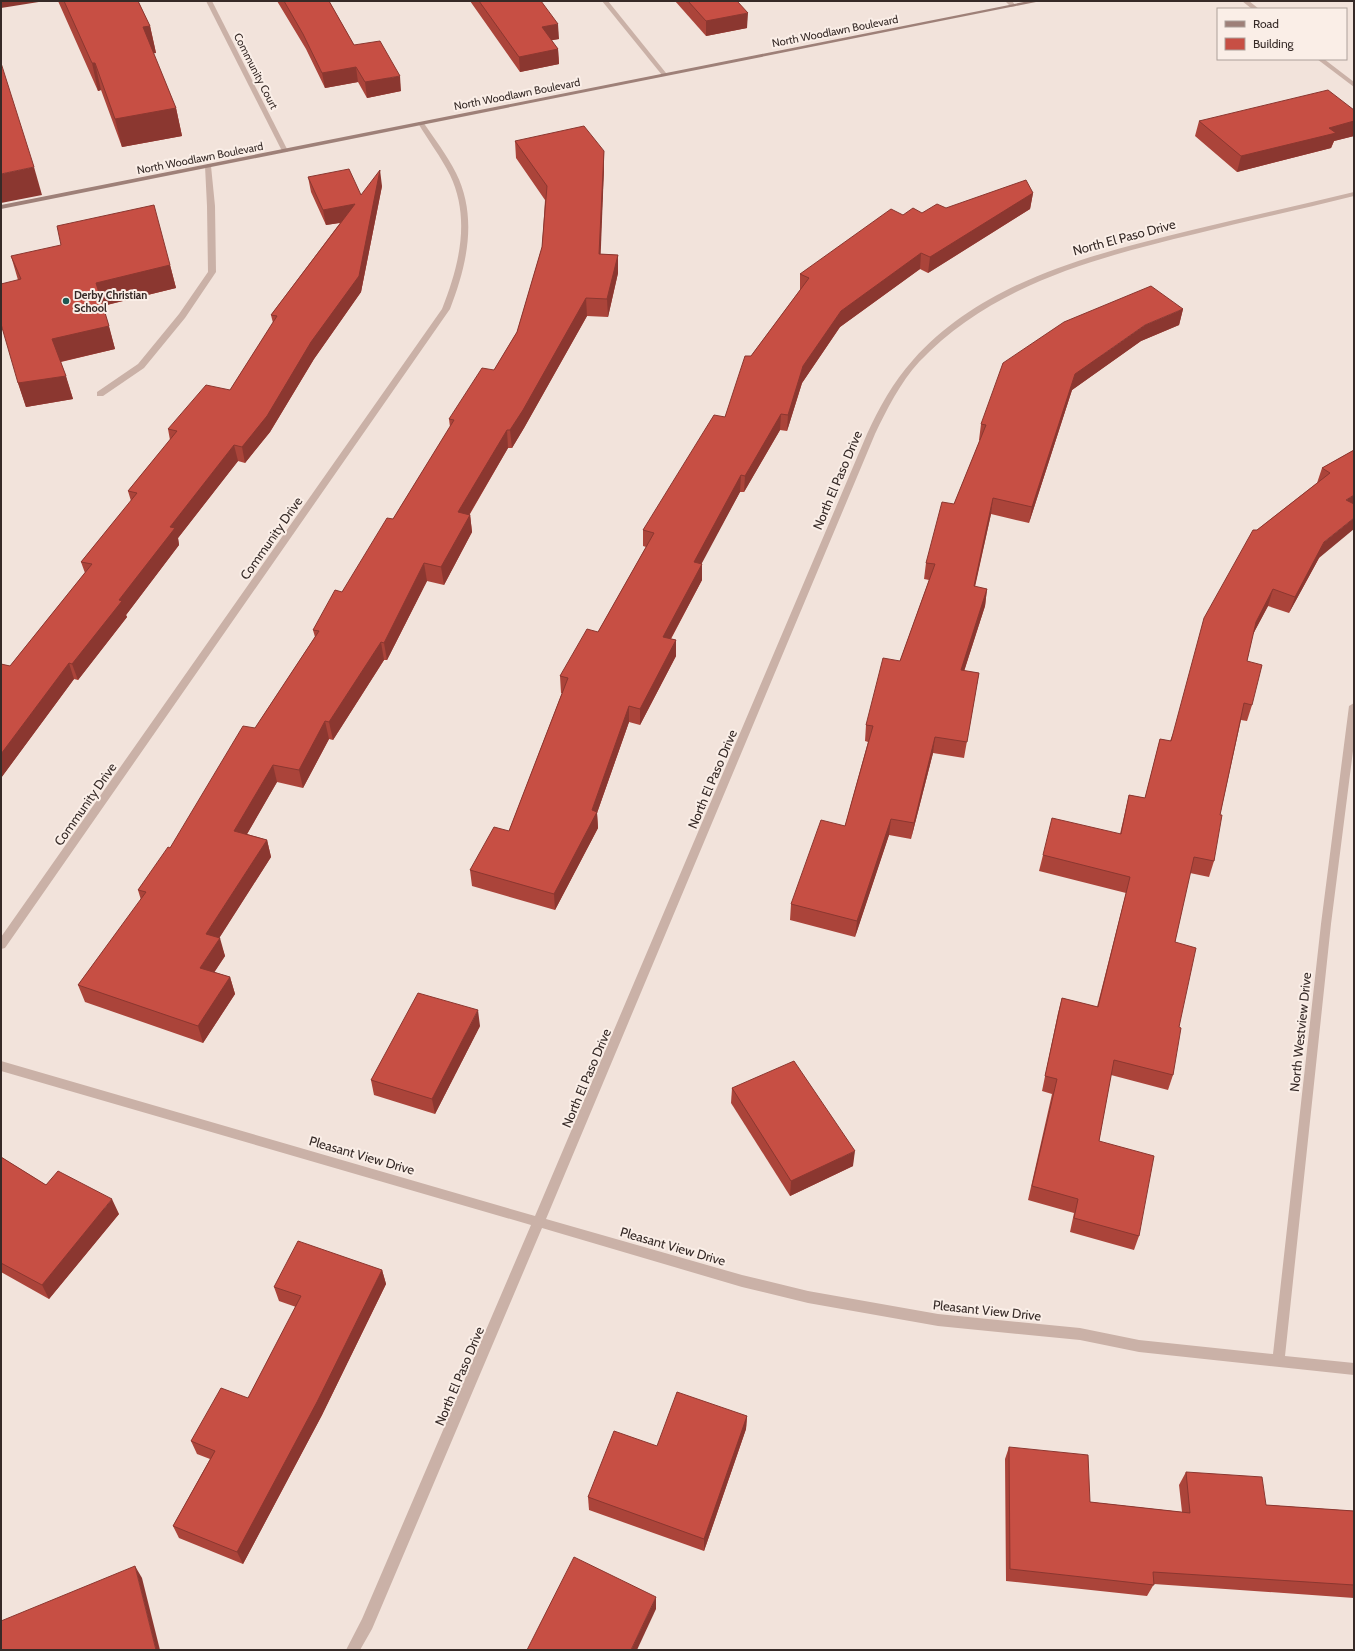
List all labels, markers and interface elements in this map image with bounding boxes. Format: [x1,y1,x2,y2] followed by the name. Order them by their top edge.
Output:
[1217,8,1347,60] legend
[771,12,899,50] street label: North Woodlawn Boulevard
[1253,16,1279,31] text: Road
[231,31,281,112] street label: Community Court
[1253,36,1295,51] text: Building
[453,75,581,113] street label: North Woodlawn Boulevard
[136,139,264,177] street label: North Woodlawn Boulevard
[1071,215,1178,258] street label: North El Paso Drive
[74,288,147,315] place label: Derby Christian School
[61,296,71,306] marker: Derby Christian School
[809,428,865,532] street label: North El Paso Drive
[236,493,306,583] street label: Community Drive
[684,727,740,831] street label: North El Paso Drive
[50,759,120,849] street label: Community Drive
[1286,971,1314,1093] street label: North Westview Drive
[558,1026,614,1130] street label: North El Paso Drive
[308,1132,417,1178] street label: Pleasant View Drive
[619,1223,728,1269] street label: Pleasant View Drive
[932,1296,1042,1324] street label: Pleasant View Drive
[431,1324,487,1428] street label: North El Paso Drive

